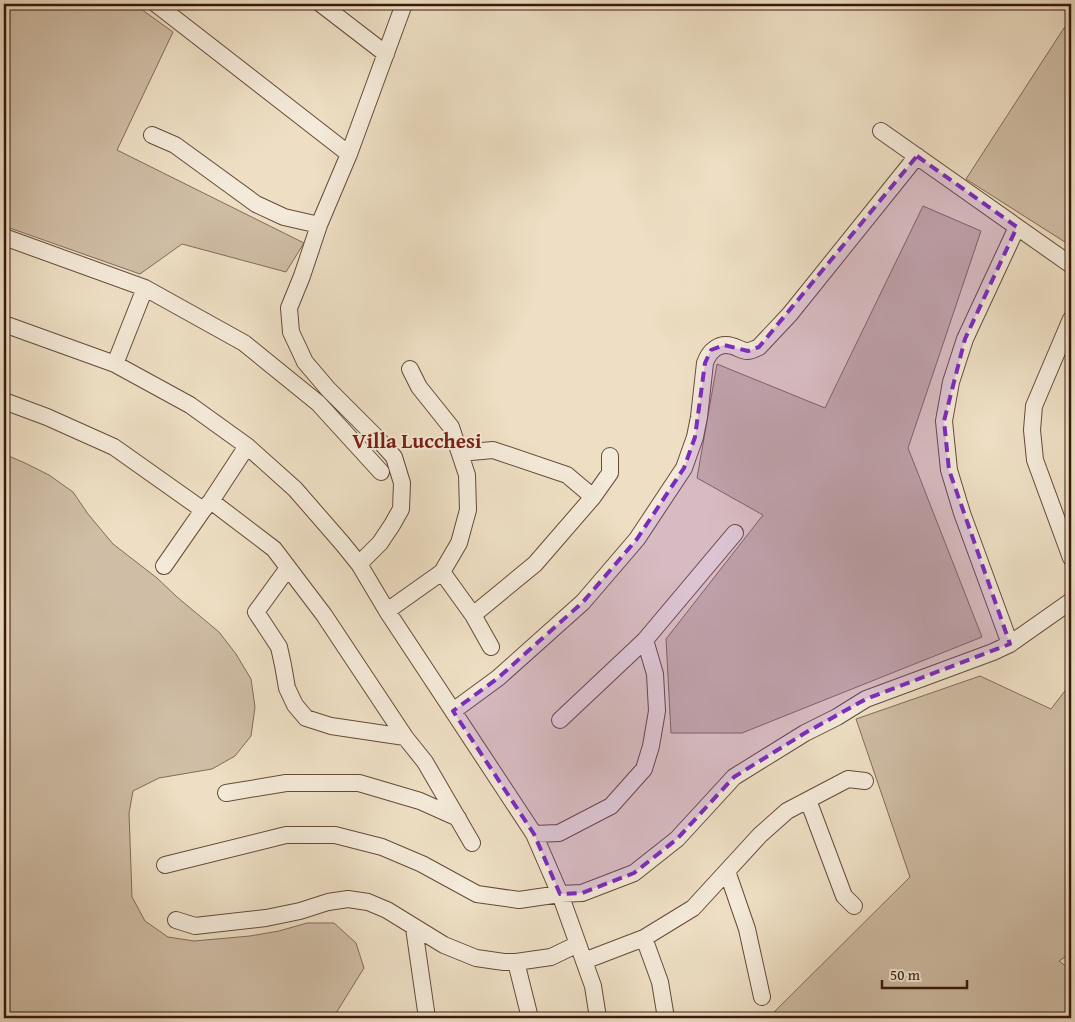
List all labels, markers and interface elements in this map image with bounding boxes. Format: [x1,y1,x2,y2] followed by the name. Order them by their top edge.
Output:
[352,425,482,456] district label: Villa Lucchesi
[882,957,968,989] scale bar
[890,964,921,985] text: 50 m

